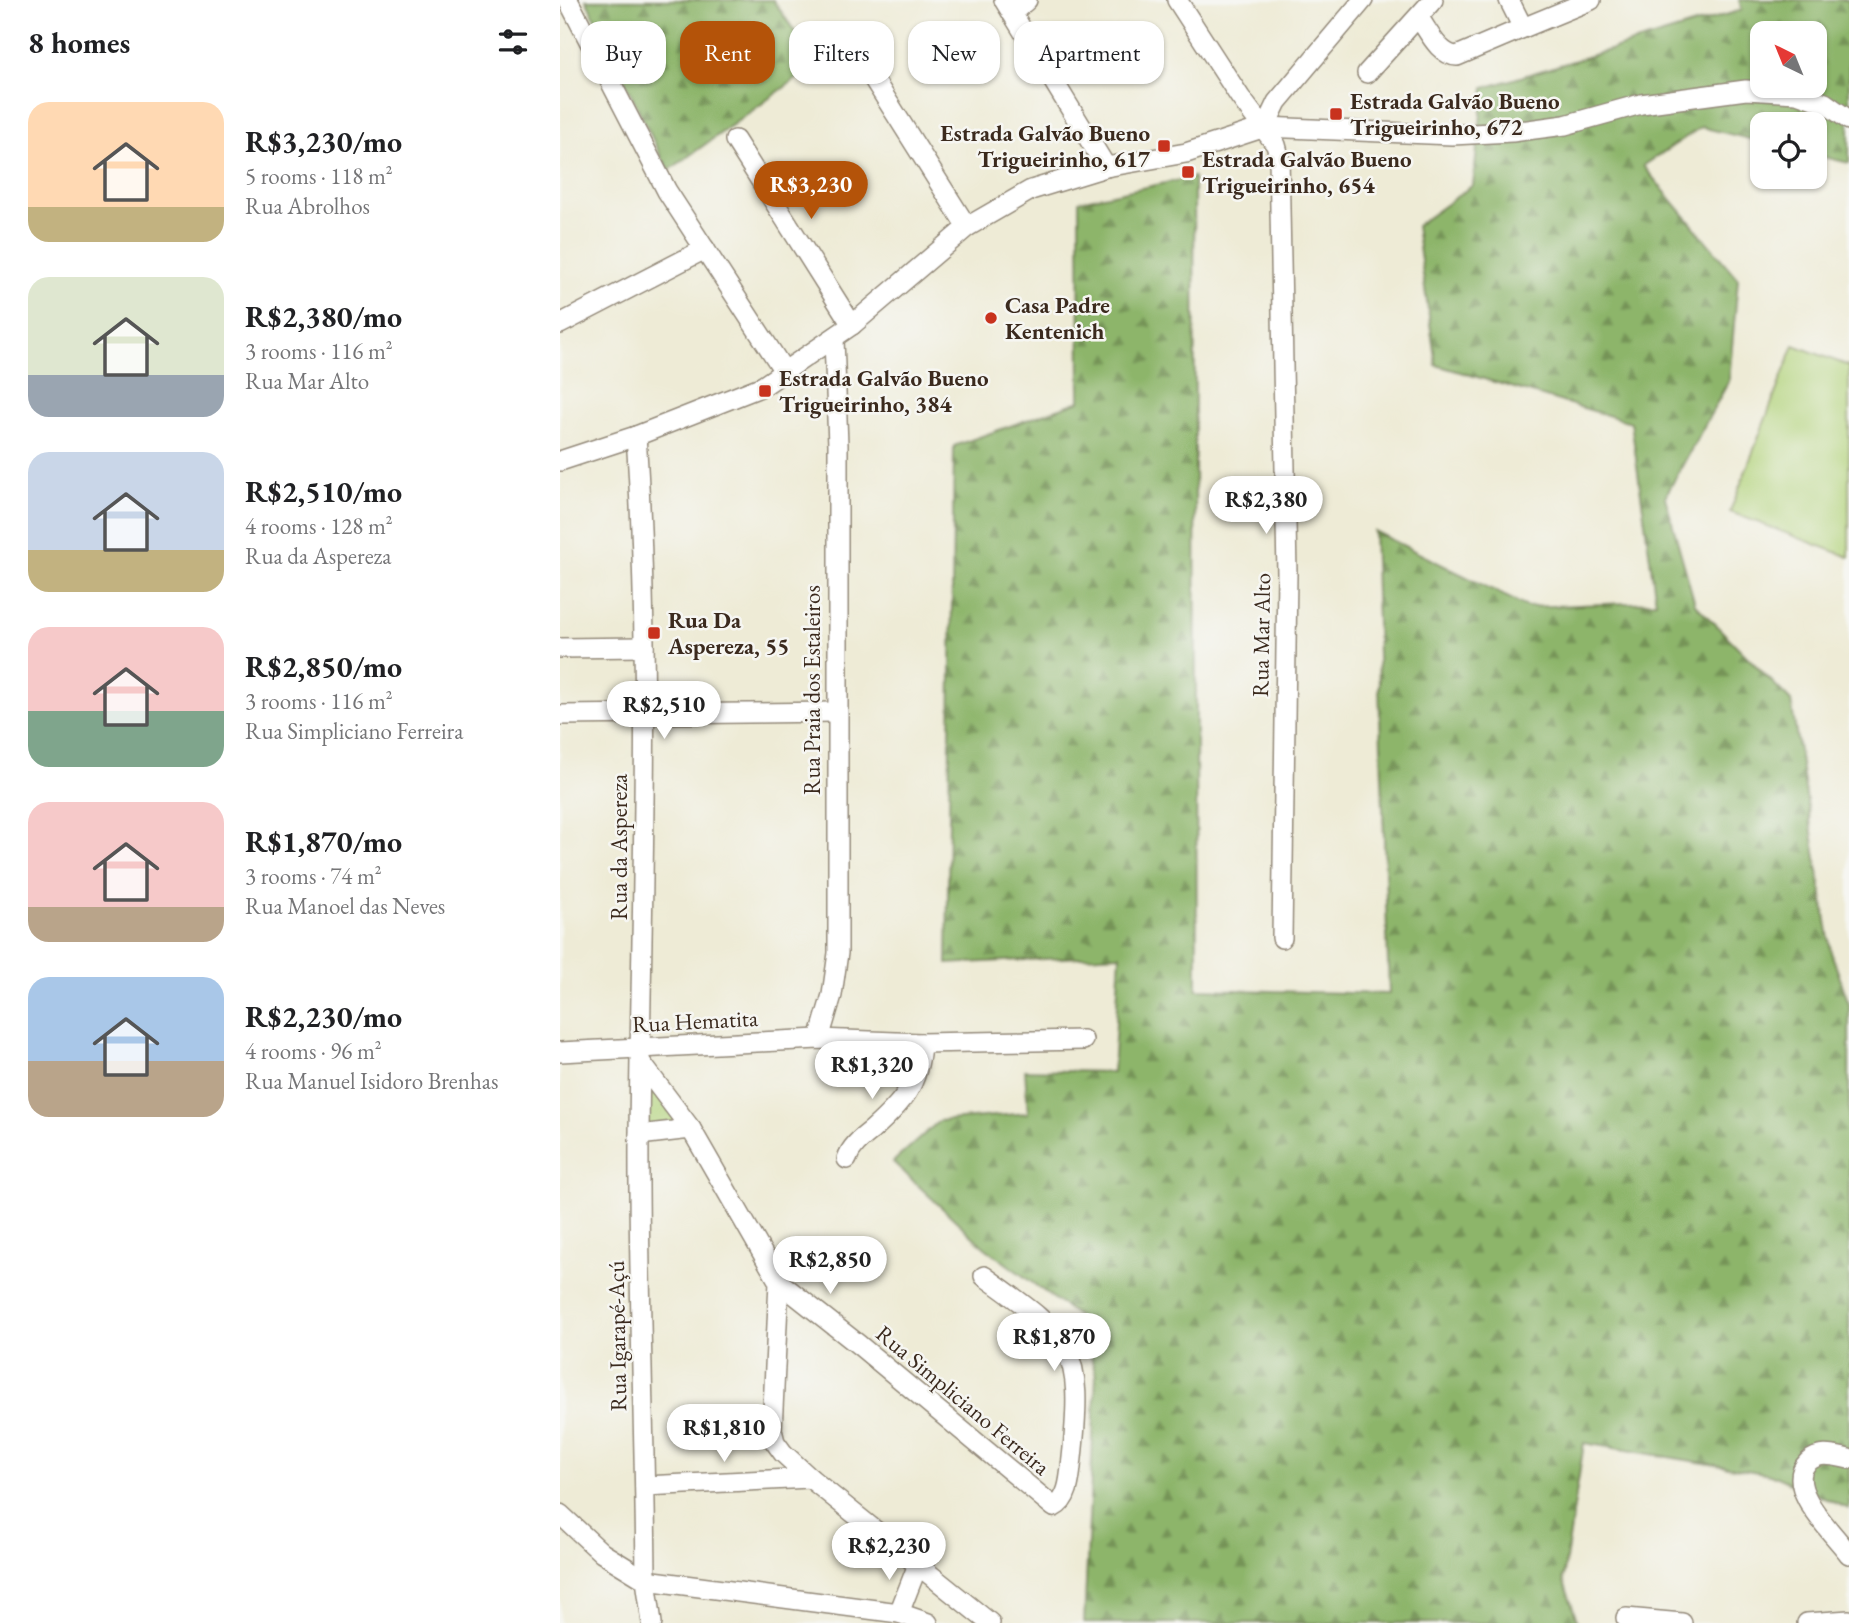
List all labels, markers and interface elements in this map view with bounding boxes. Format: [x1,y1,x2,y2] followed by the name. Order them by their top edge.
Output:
[581,21,666,84] chip: Buy
[680,21,775,84] chip: Rent
[789,21,894,84] chip: Filters
[908,21,1000,84] chip: New
[1014,21,1164,84] chip: Apartment
[1750,21,1827,98] north arrow
[1750,21,1827,189] map controls
[28,23,130,62] text: 8 homes
[494,23,532,61] icon: filters
[1350,86,1560,142] place label: Estrada Galvão Bueno Trigueirinho, 672
[1328,106,1344,122] marker: Estrada Galvão Bueno Trigueirinho, 672
[1750,112,1827,189] button: locate
[940,118,1151,174] place label: Estrada Galvão Bueno Trigueirinho, 617
[245,122,402,161] text: R$3,230/mo
[84,130,168,214] icon: home
[1156,138,1172,154] marker: Estrada Galvão Bueno Trigueirinho, 617
[1202,144,1412,200] place label: Estrada Galvão Bueno Trigueirinho, 654
[245,161,393,191] text: 5 rooms · 118 m²
[746,162,876,221] pin: R$3,230
[1180,164,1196,180] marker: Estrada Galvão Bueno Trigueirinho, 654
[770,169,852,199] text: R$3,230
[245,191,370,221] text: Rua Abrolhos
[1005,290,1110,346] place label: Casa Padre Kentenich
[245,297,402,336] text: R$2,380/mo
[84,305,168,389] icon: home
[983,310,999,326] marker: Casa Padre Kentenich
[245,336,393,366] text: 3 rooms · 116 m²
[779,363,989,419] place label: Estrada Galvão Bueno Trigueirinho, 384
[245,366,369,396] text: Rua Mar Alto
[757,383,773,399] marker: Estrada Galvão Bueno Trigueirinho, 384
[245,472,402,511] text: R$2,510/mo
[1201,476,1331,536] pin: R$2,380
[84,480,168,564] icon: home
[1225,484,1307,514] text: R$2,380
[245,511,393,541] text: 4 rooms · 128 m²
[245,541,391,571] text: Rua da Aspereza
[1245,573,1277,697] street label: Rua Mar Alto
[797,585,827,795] street label: Rua Praia dos Estaleiros
[667,605,790,661] place label: Rua Da Aspereza, 55
[646,625,662,641] marker: Rua Da Aspereza, 55
[245,647,402,686] text: R$2,850/mo
[84,655,168,739] icon: home
[599,682,729,741] pin: R$2,510
[245,686,393,716] text: 3 rooms · 116 m²
[623,689,705,719] text: R$2,510
[245,716,463,746] text: Rua Simpliciano Ferreira
[604,773,634,920] street label: Rua da Aspereza
[245,822,402,861] text: R$1,870/mo
[84,830,168,914] icon: home
[245,861,382,891] text: 3 rooms · 74 m²
[245,891,445,921] text: Rua Manoel das Neves
[245,997,402,1036] text: R$2,230/mo
[631,1003,760,1039] street label: Rua Hematita
[84,1005,168,1089] icon: home
[245,1036,382,1066] text: 4 rooms · 96 m²
[807,1042,937,1101] pin: R$1,320
[831,1049,913,1079] text: R$1,320
[245,1066,498,1096] text: Rua Manuel Isidoro Brenhas
[765,1236,895,1296] pin: R$2,850
[789,1244,871,1274] text: R$2,850
[601,1260,633,1412] street label: Rua Igarapé-Açú
[989,1314,1119,1373] pin: R$1,870
[870,1318,1057,1482] street label: Rua Simpliciano Ferreira
[1013,1321,1095,1351] text: R$1,870
[659,1404,789,1464] pin: R$1,810
[683,1412,765,1442] text: R$1,810
[824,1522,954,1582] pin: R$2,230
[848,1530,930,1560] text: R$2,230

